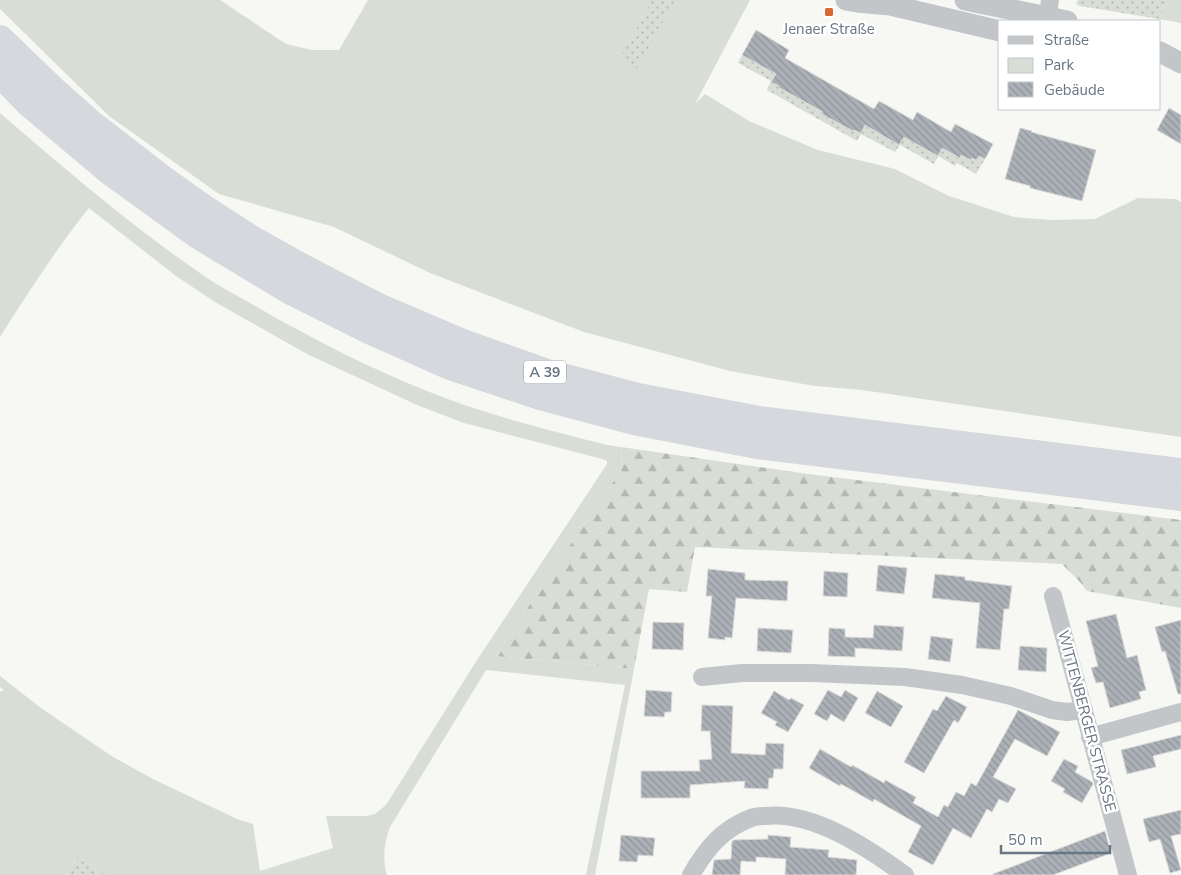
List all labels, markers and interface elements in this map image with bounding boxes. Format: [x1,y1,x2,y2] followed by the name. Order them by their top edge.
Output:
[823,6,835,18] marker: Jenaer Straße
[782,19,875,39] place label: Jenaer Straße
[998,20,1161,110] legend
[1044,30,1089,50] text: Straße
[1044,55,1074,75] text: Park
[1044,80,1105,100] text: Gebäude
[524,361,566,384] road number: A 39
[1053,628,1121,814] street label: WITTENBERGER STRASSE
[1001,822,1110,854] scale bar
[1008,830,1043,850] text: 50 m

